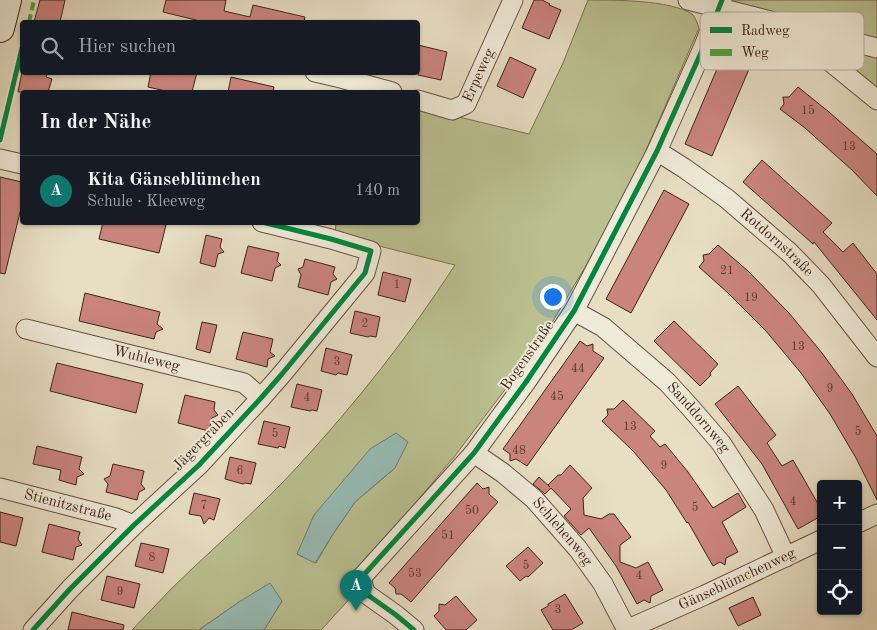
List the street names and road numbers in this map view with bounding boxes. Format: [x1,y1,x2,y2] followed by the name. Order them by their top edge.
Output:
[460,46,498,105] street label: Erpeweg
[737,206,816,280] street label: Rotdornstraße
[499,318,557,393] street label: Bogenstraße
[111,343,181,374] street label: Wuhleweg
[664,379,733,456] street label: Sanddornweg
[170,406,238,474] street label: Jägergraben
[22,487,113,524] street label: Stienitzstraße
[529,495,595,569] street label: Schlehenweg
[676,546,798,613] street label: Gänseblümchenweg

